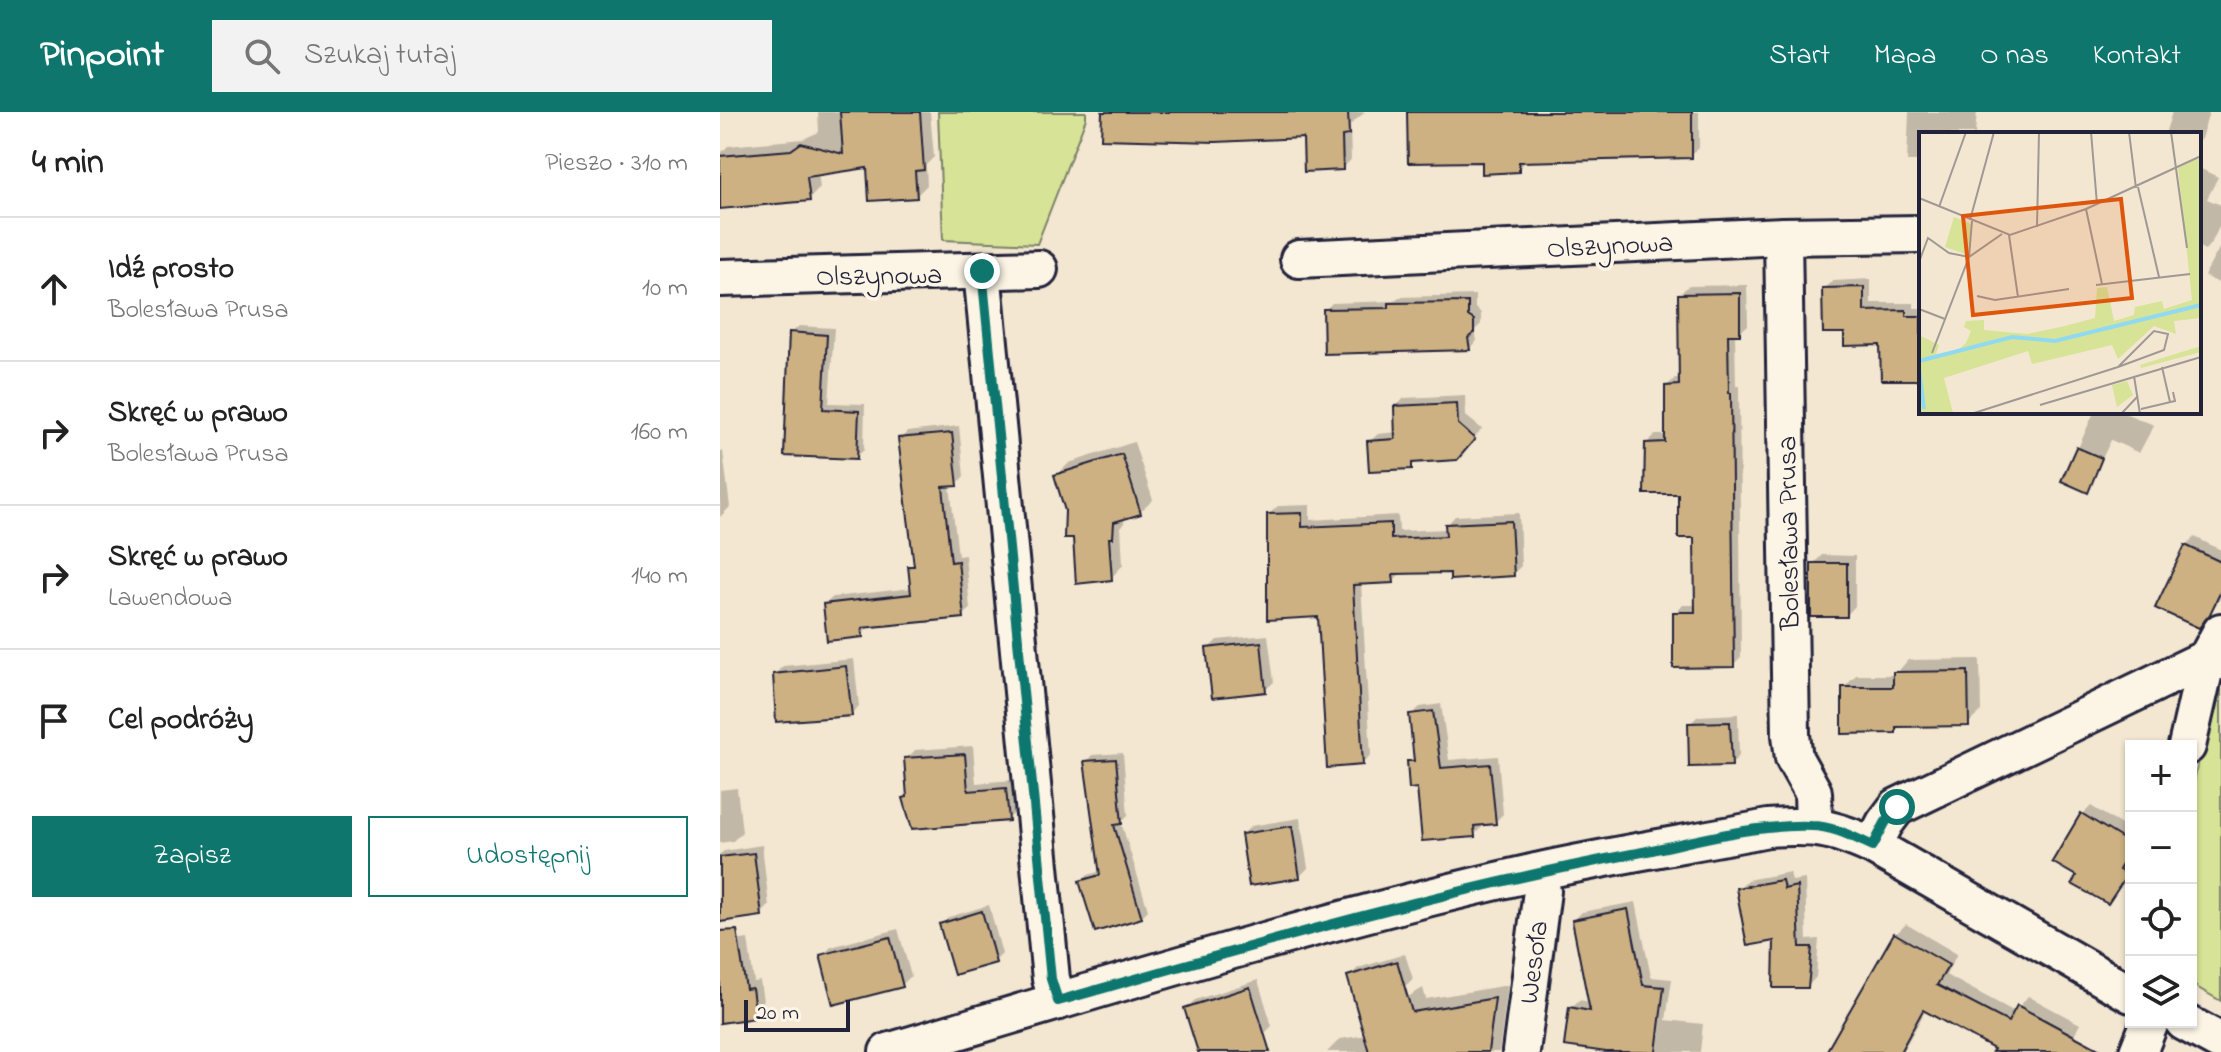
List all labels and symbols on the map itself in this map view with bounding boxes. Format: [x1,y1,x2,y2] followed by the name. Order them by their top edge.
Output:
[1919,132,2201,414] inset map
[1546,224,1674,271] street label: Olszynowa
[964,253,1000,289] route end
[815,256,943,299] street label: Olszynowa
[1768,435,1813,632] street label: Bolesława Prusa
[1879,789,1915,825] route start
[1510,918,1561,1006] street label: Wesoła
[744,996,850,1032] scale bar

